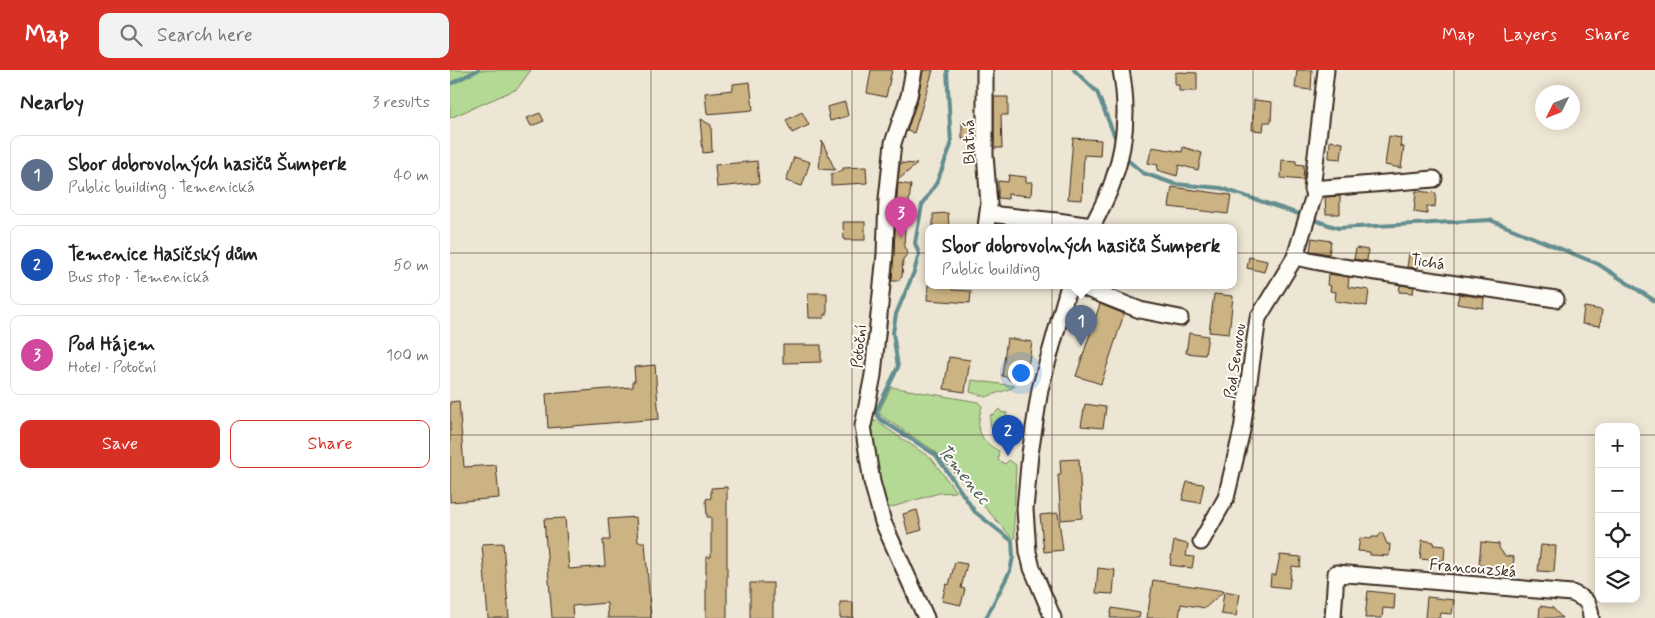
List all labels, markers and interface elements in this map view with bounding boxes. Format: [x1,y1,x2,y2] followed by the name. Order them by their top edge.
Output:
[99,13,449,58] search box
[25,20,69,51] text: Map
[117,21,145,49] icon: search
[157,23,253,48] text: Search here
[1442,23,1475,47] text: Map
[1503,23,1557,47] text: Layers
[1585,23,1630,47] text: Share
[1535,85,1580,130] north arrow
[20,89,84,117] text: Nearby
[372,92,430,113] text: 3 results
[959,119,980,165] street label: Blatná
[68,152,347,177] text: Sbor dobrovolných hasičů Šumperk
[33,165,41,186] text: 1
[393,165,429,186] text: 40 m
[68,177,255,198] text: Public building · Temenická
[885,197,917,238] pin: 3
[925,224,1237,289] popup
[942,234,1220,259] text: Sbor dobrovolných hasičů Šumperk
[68,242,258,267] text: Temenice Hasičský dům
[1409,249,1446,276] street label: Tichá
[33,255,41,276] text: 2
[393,255,429,276] text: 50 m
[942,259,1040,280] text: Public building
[68,267,209,288] text: Bus stop · Temenická
[1065,305,1097,346] pin: 1
[1220,322,1251,400] street label: Pod Senovou
[847,323,872,369] street label: Potoční
[68,332,155,357] text: Pod Hájem
[33,345,41,366] text: 3
[386,345,429,366] text: 100 m
[68,357,157,378] text: Hotel · Potoční
[1008,360,1034,386] your location
[992,415,1024,456] pin: 2
[20,420,220,468] button: Save
[230,420,430,468] button: Share
[1595,423,1640,603] map controls
[1595,423,1640,468] button: +
[931,439,996,511] water label: Temenec
[1595,468,1640,513] button: −
[1595,513,1640,558] button: locate
[1428,554,1517,583] street label: Francouzská
[1595,558,1640,603] button: layers

